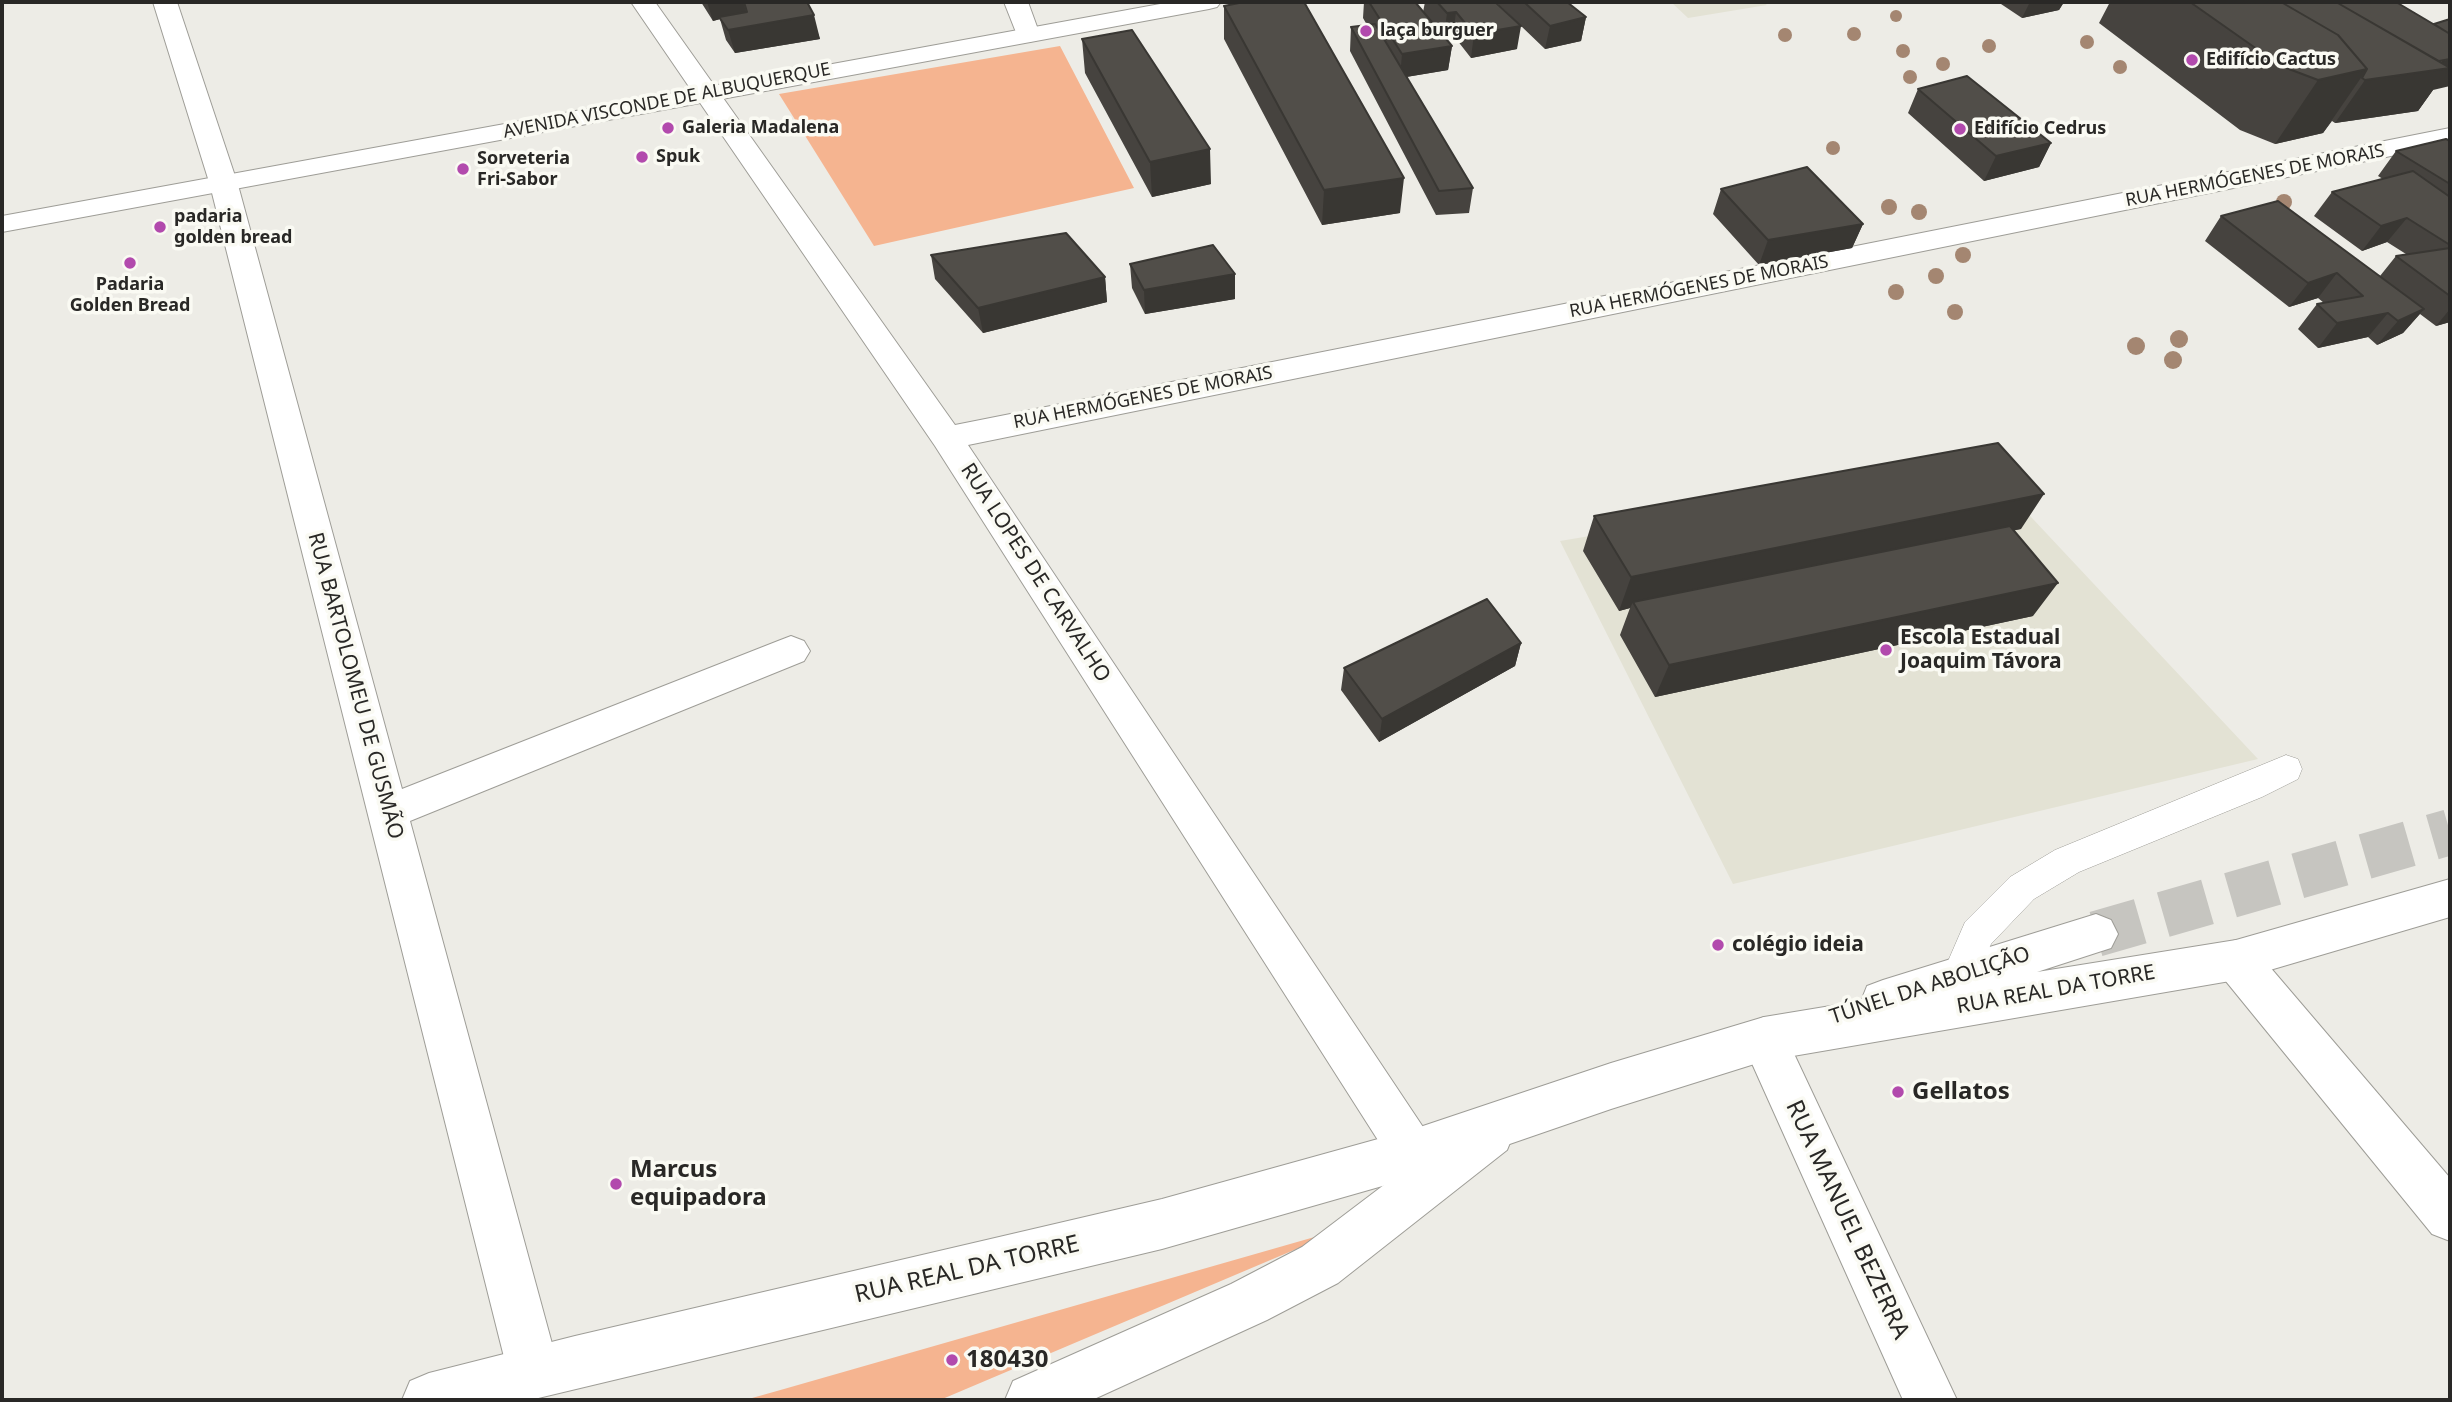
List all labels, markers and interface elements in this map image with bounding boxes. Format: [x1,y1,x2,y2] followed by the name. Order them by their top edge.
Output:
[1380,20,1494,42] place label: laça burguer
[1358,23,1374,39] marker: laça burguer
[2206,49,2336,71] place label: Edifício Cactus
[2184,52,2200,68] marker: Edifício Cactus
[502,59,832,143] street label: AVENIDA VISCONDE DE ALBUQUERQUE
[682,117,839,139] place label: Galeria Madalena
[1974,118,2106,140] place label: Edifício Cedrus
[660,120,676,136] marker: Galeria Madalena
[1952,121,1968,137] marker: Edifício Cedrus
[2124,140,2386,212] street label: RUA HERMÓGENES DE MORAIS
[656,146,700,168] place label: Spuk
[477,148,570,190] place label: Sorveteria Fri-Sabor
[634,149,650,165] marker: Spuk
[455,161,471,177] marker: Sorveteria Fri-Sabor
[174,206,292,248] place label: padaria golden bread
[152,219,168,235] marker: padaria golden bread
[1568,251,1830,323] street label: RUA HERMÓGENES DE MORAIS
[122,255,138,271] marker: Padaria Golden Bread
[70,274,190,316] place label: Padaria Golden Bread
[1012,362,1274,434] street label: RUA HERMÓGENES DE MORAIS
[955,459,1115,687] street label: RUA LOPES DE CARVALHO
[302,530,408,842] street label: RUA BARTOLOMEU DE GUSMÃO
[1900,625,2061,675] place label: Escola Estadual Joaquim Távora
[1878,642,1894,658] marker: Escola Estadual Joaquim Távora
[1732,932,1864,958] place label: colégio ideia
[1710,937,1726,953] marker: colégio ideia
[1827,942,2033,1030] street label: TÚNEL DA ABOLIÇÃO
[1955,960,2157,1020] street label: RUA REAL DA TORRE
[1912,1078,2010,1106] place label: Gellatos
[1890,1084,1906,1100] marker: Gellatos
[1779,1096,1915,1344] street label: RUA MANUEL BEZERRA
[630,1156,767,1212] place label: Marcus equipadora
[608,1176,624,1192] marker: Marcus equipadora
[852,1230,1082,1310] street label: RUA REAL DA TORRE
[966,1346,1048,1374] place label: 180430
[944,1352,960,1368] marker: 180430

